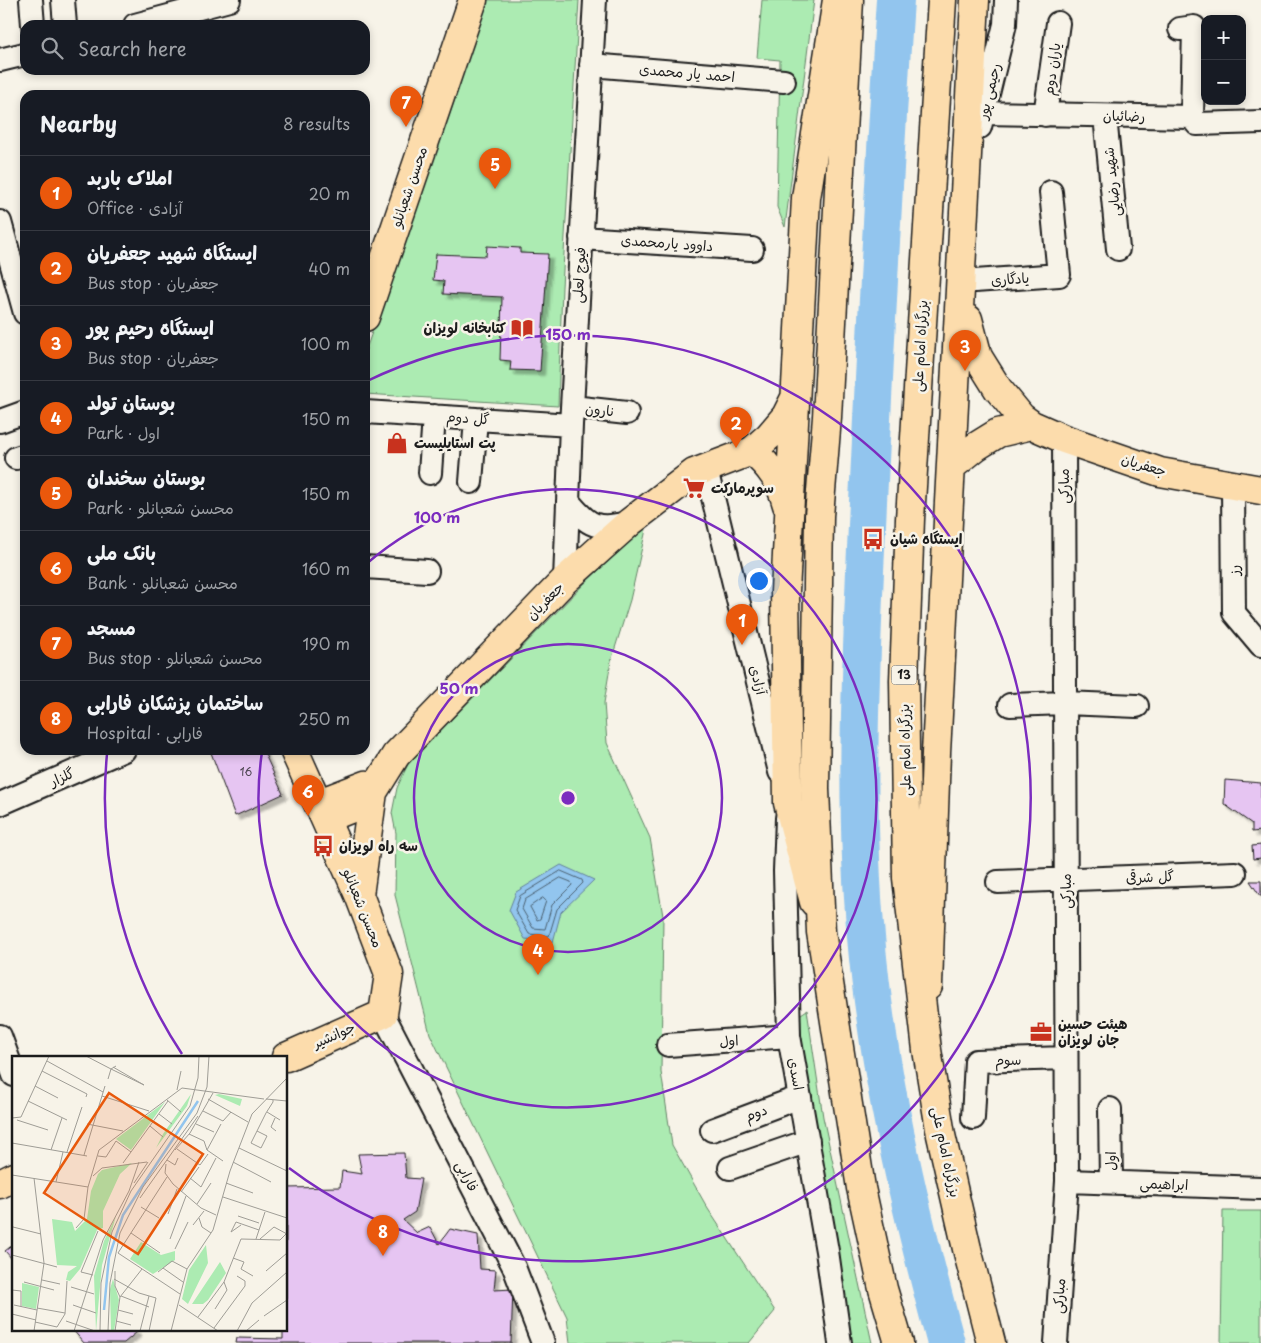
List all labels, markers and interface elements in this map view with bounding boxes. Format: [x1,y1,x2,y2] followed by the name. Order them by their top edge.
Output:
[1201,15,1246,105] map controls
[1201,15,1246,60] button: +
[20,20,370,75] search box
[38,34,66,62] icon: search
[78,34,187,62] text: Search here
[1037,41,1067,97] street label: یاران دوم
[638,58,736,87] street label: احمد یار محمدی
[1201,60,1246,105] button: −
[971,61,1006,122] street label: رحیمی پور
[390,86,422,127] pin: 7
[1103,105,1145,126] street label: رضائیان
[40,107,117,139] text: Nearby
[283,111,350,135] text: 8 results
[385,144,432,231] street label: محسن شعبانلو
[1097,146,1126,218] street label: شهید رضایی
[479,148,511,189] pin: 5
[87,163,172,191] text: املاک باربد
[52,181,60,205] text: 1
[309,181,350,205] text: 20 m
[87,195,183,219] text: Office · آزادی
[620,229,714,256] street label: داوود یارمحمدی
[87,238,257,266] text: ایستگاه شهید جعفریان
[567,246,590,304] street label: فیوج لعلی
[50,256,62,280] text: 2
[308,256,350,280] text: 40 m
[990,267,1030,290] street label: یادگاری
[87,270,219,294] text: Bus stop · جعفریان
[907,299,933,393] street label: بزرگراه امام علی
[87,313,214,341] text: ایستگاه رحیم پور
[509,315,535,341] library icon: کتابخانه لویزان
[423,317,507,338] place label: کتابخانه لویزان
[545,322,591,345] text: 150 m
[949,330,981,371] pin: 3
[51,331,61,355] text: 3
[301,331,350,355] text: 100 m
[87,345,219,369] text: Bus stop · جعفریان
[87,388,175,416] text: بوستان تولد
[584,398,616,421] street label: نارون
[51,406,61,430] text: 4
[302,406,350,430] text: 150 m
[446,406,490,430] street label: گل دوم
[720,407,752,448] pin: 2
[87,420,160,444] text: Park · اول
[384,430,410,456] shop icon: پت استایلیست
[414,432,495,453] place label: پت استایلیست
[1119,448,1169,481] street label: جعفریان
[87,463,206,491] text: بوستان سخندان
[1053,468,1074,504] street label: مبارکی
[681,475,707,501] supermarket icon: سوپرمارکت
[711,477,774,498] place label: سوپرمارکت
[51,481,61,505] text: 5
[302,481,350,505] text: 150 m
[87,495,234,519] text: Park · محسن شعبانلو
[414,505,460,528] text: 100 m
[860,526,886,552] bus stop icon: ایستگاه شیان
[890,528,963,549] place label: ایستگاه شیان
[87,538,156,566] text: بانک ملی
[50,556,62,580] text: 6
[302,556,350,580] text: 160 m
[1223,565,1244,576] street label: رز
[746,568,772,594] your location
[87,570,238,594] text: Bank · محسن شعبانلو
[521,577,568,624] street label: جعفریان
[726,604,758,645] pin: 1
[87,613,136,641] text: مسجد
[51,631,61,655] text: 7
[302,631,350,655] text: 190 m
[87,645,263,669] text: Bus stop · محسن شعبانلو
[745,663,772,697] street label: آزادی
[892,666,916,684] road number: 13
[440,676,478,699] text: 50 m
[87,688,263,716] text: ساختمان پزشکان فارابی
[893,704,917,796] street label: بزرگراه امام علی
[51,706,61,730] text: 8
[299,706,350,730] text: 250 m
[87,720,203,744] text: Hospital · فارابی
[45,762,78,792] street label: گلزار
[240,763,253,780] house number: 16
[292,775,324,816] pin: 6
[559,789,577,807] centre of rings
[310,833,336,859] bus stop icon: سه راه لویزان
[339,835,418,856] place label: سه راه لویزان
[338,864,389,951] street label: محسن شعبانلو
[1126,865,1174,888] street label: گل شرقی
[1055,873,1076,909] street label: مبارکی
[522,934,554,975] pin: 4
[1058,1013,1127,1050] place label: هیئت حسین جان لویزان
[308,1016,358,1054] street label: جوانشیر
[1028,1019,1054,1045] office icon: هیئت حسین جان لویزان
[719,1029,739,1052] street label: اول
[994,1049,1022,1072] street label: سوم
[12,1056,288,1330] inset map
[783,1056,810,1092] street label: اسدی
[741,1099,771,1127] street label: دوم
[926,1105,966,1199] street label: بزرگراه امام علی
[1100,1151,1121,1171] street label: اول
[451,1157,484,1195] street label: فارابی
[1139,1172,1189,1195] street label: ابراهیمی
[367,1215,399,1256] pin: 8
[1047,1278,1070,1314] street label: مبارکی

